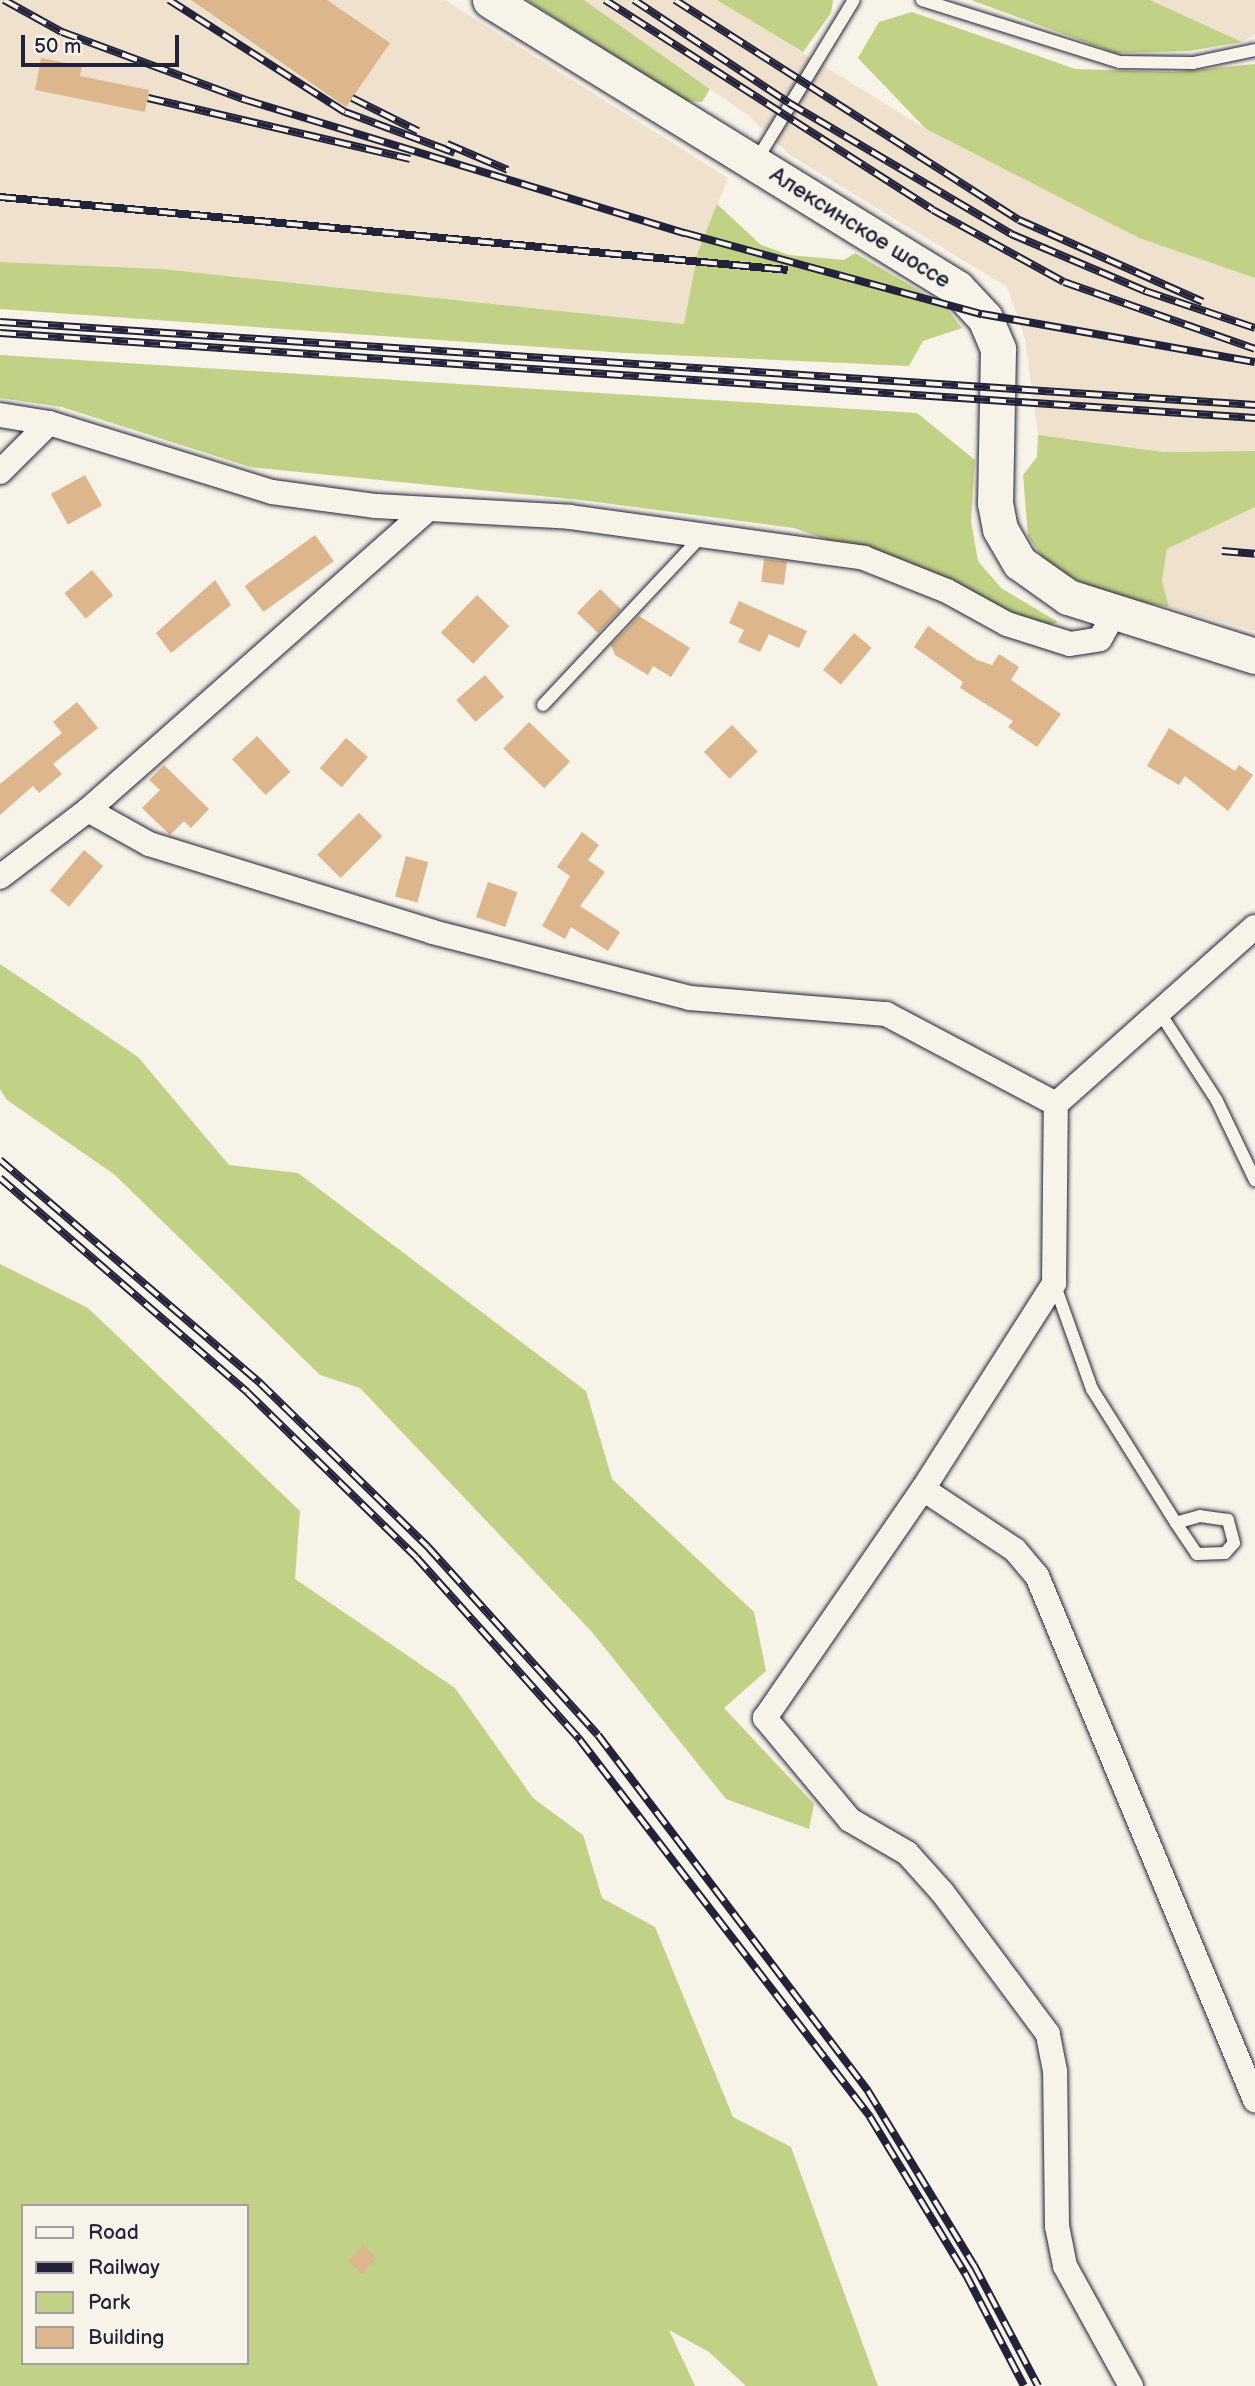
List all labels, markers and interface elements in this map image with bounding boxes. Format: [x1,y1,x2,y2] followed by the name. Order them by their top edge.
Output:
[24,21,182,65] scale bar
[34,34,81,59] text: 50 m
[764,161,956,295] street label: Алексинское шоссе
[21,2204,248,2365] legend
[88,2220,139,2245] text: Road
[88,2255,160,2280] text: Railway
[88,2290,130,2315] text: Park
[88,2325,164,2350] text: Building

